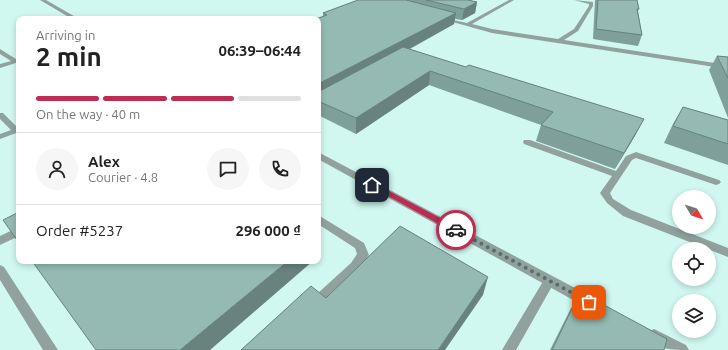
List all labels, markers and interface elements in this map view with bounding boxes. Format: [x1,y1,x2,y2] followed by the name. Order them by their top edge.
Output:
[36,28,95,42] text: Arriving in
[36,42,102,71] text: 2 min
[218,42,301,59] text: 06:39–06:44
[36,107,140,121] text: On the way · 40 m
[36,148,78,190] button: person
[207,148,249,190] button: chat
[259,148,301,190] button: phone
[88,153,120,170] text: Alex
[355,168,389,202] pin
[88,170,158,184] text: Courier · 4.8
[361,174,383,196] icon: home
[672,190,716,234] north arrow
[672,190,716,338] map controls
[436,210,476,250] courier
[445,219,467,241] icon: car
[36,222,123,239] text: Order #5237
[235,222,301,239] text: 296 000 ₫
[672,242,716,286] button: locate
[572,285,606,319] pin
[578,291,600,313] icon: bag
[672,294,716,338] button: layers

